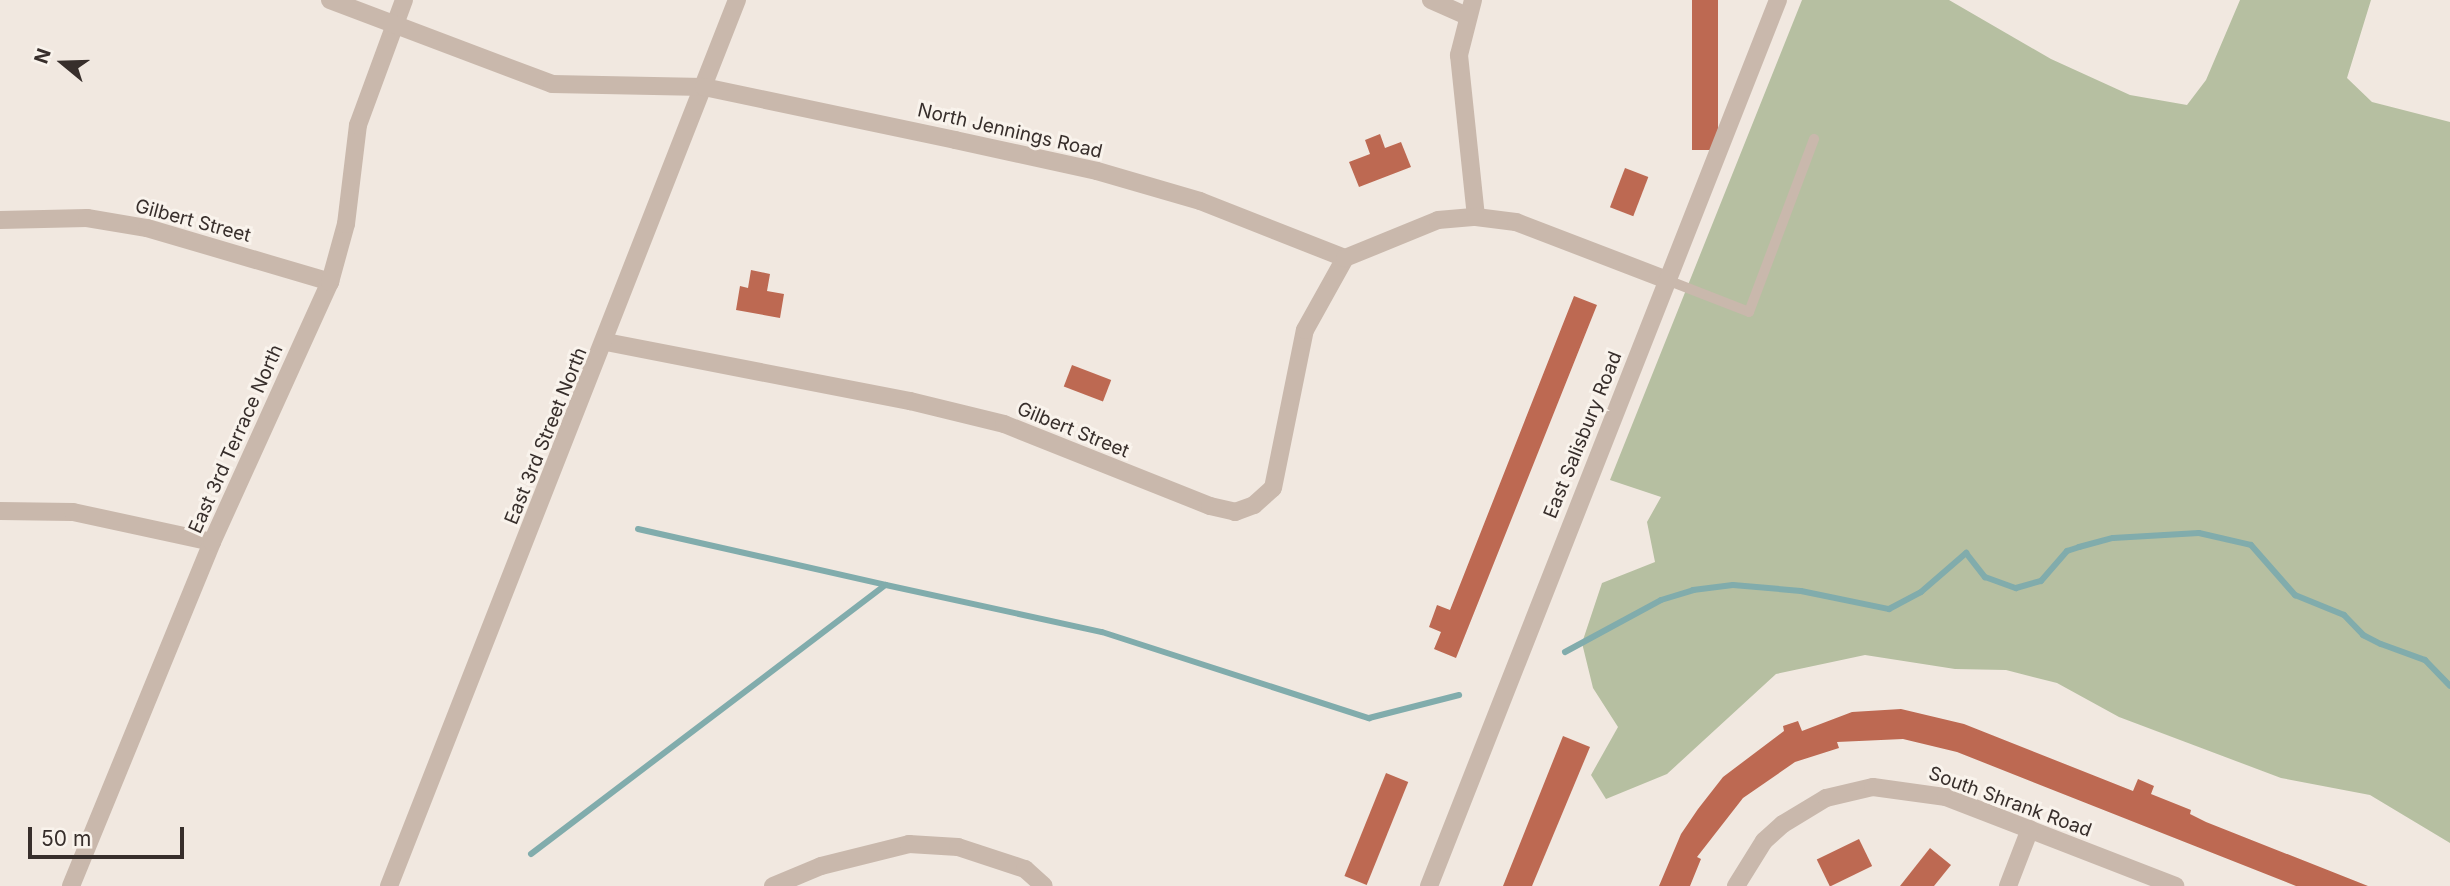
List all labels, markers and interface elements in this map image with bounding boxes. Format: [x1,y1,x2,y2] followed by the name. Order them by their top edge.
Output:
[28,28,98,98] north arrow
[29,45,56,67] text: N
[915,99,1105,163] street label: North Jennings Road
[133,195,253,247] street label: Gilbert Street
[184,341,288,537] street label: East 3rd Terrace North
[500,344,592,528] street label: East 3rd Street North
[1539,348,1627,522] street label: East Salisbury Road
[1014,397,1132,463] street label: Gilbert Street
[1925,762,2095,842] street label: South Shrank Road
[32,812,187,856] scale bar
[41,826,91,851] text: 50 m

